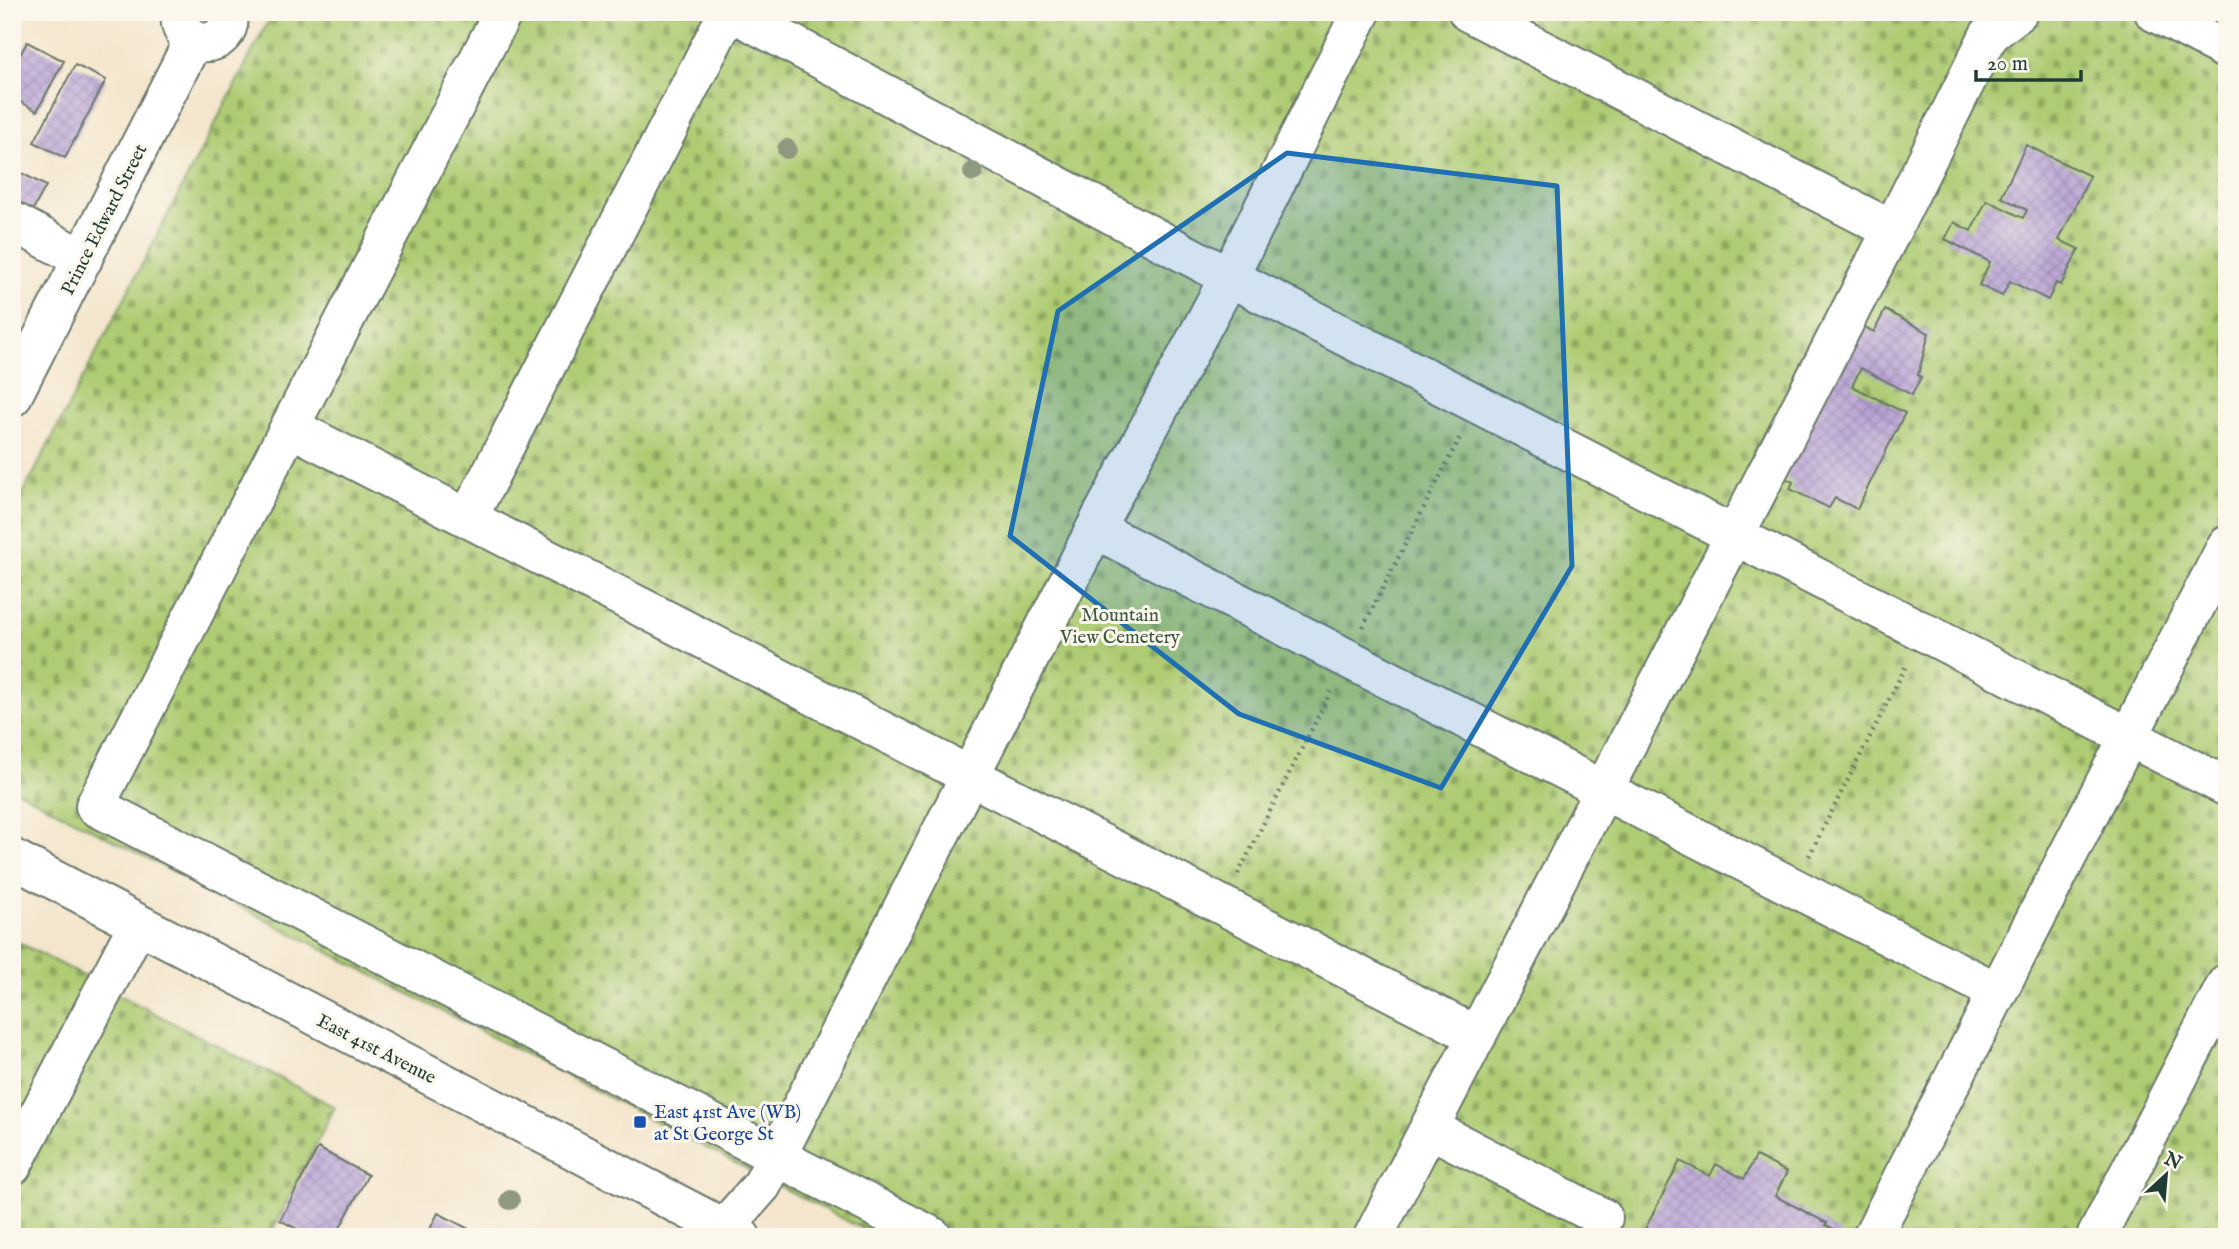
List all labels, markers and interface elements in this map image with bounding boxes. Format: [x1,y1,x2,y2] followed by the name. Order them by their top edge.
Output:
[1976,38,2082,82] scale bar
[1987,51,2028,78] text: 20 m
[56,140,153,300] street label: Prince Edward Street
[1059,604,1181,650] park label: Mountain View Cemetery
[312,1009,440,1090] street label: East 41st Avenue
[654,1101,801,1147] place label: East 41st Ave (WB) at St George St
[632,1114,648,1130] marker: East 41st Ave (WB) at St George St
[2130,1140,2200,1210] north arrow
[2159,1147,2186,1176] text: N

